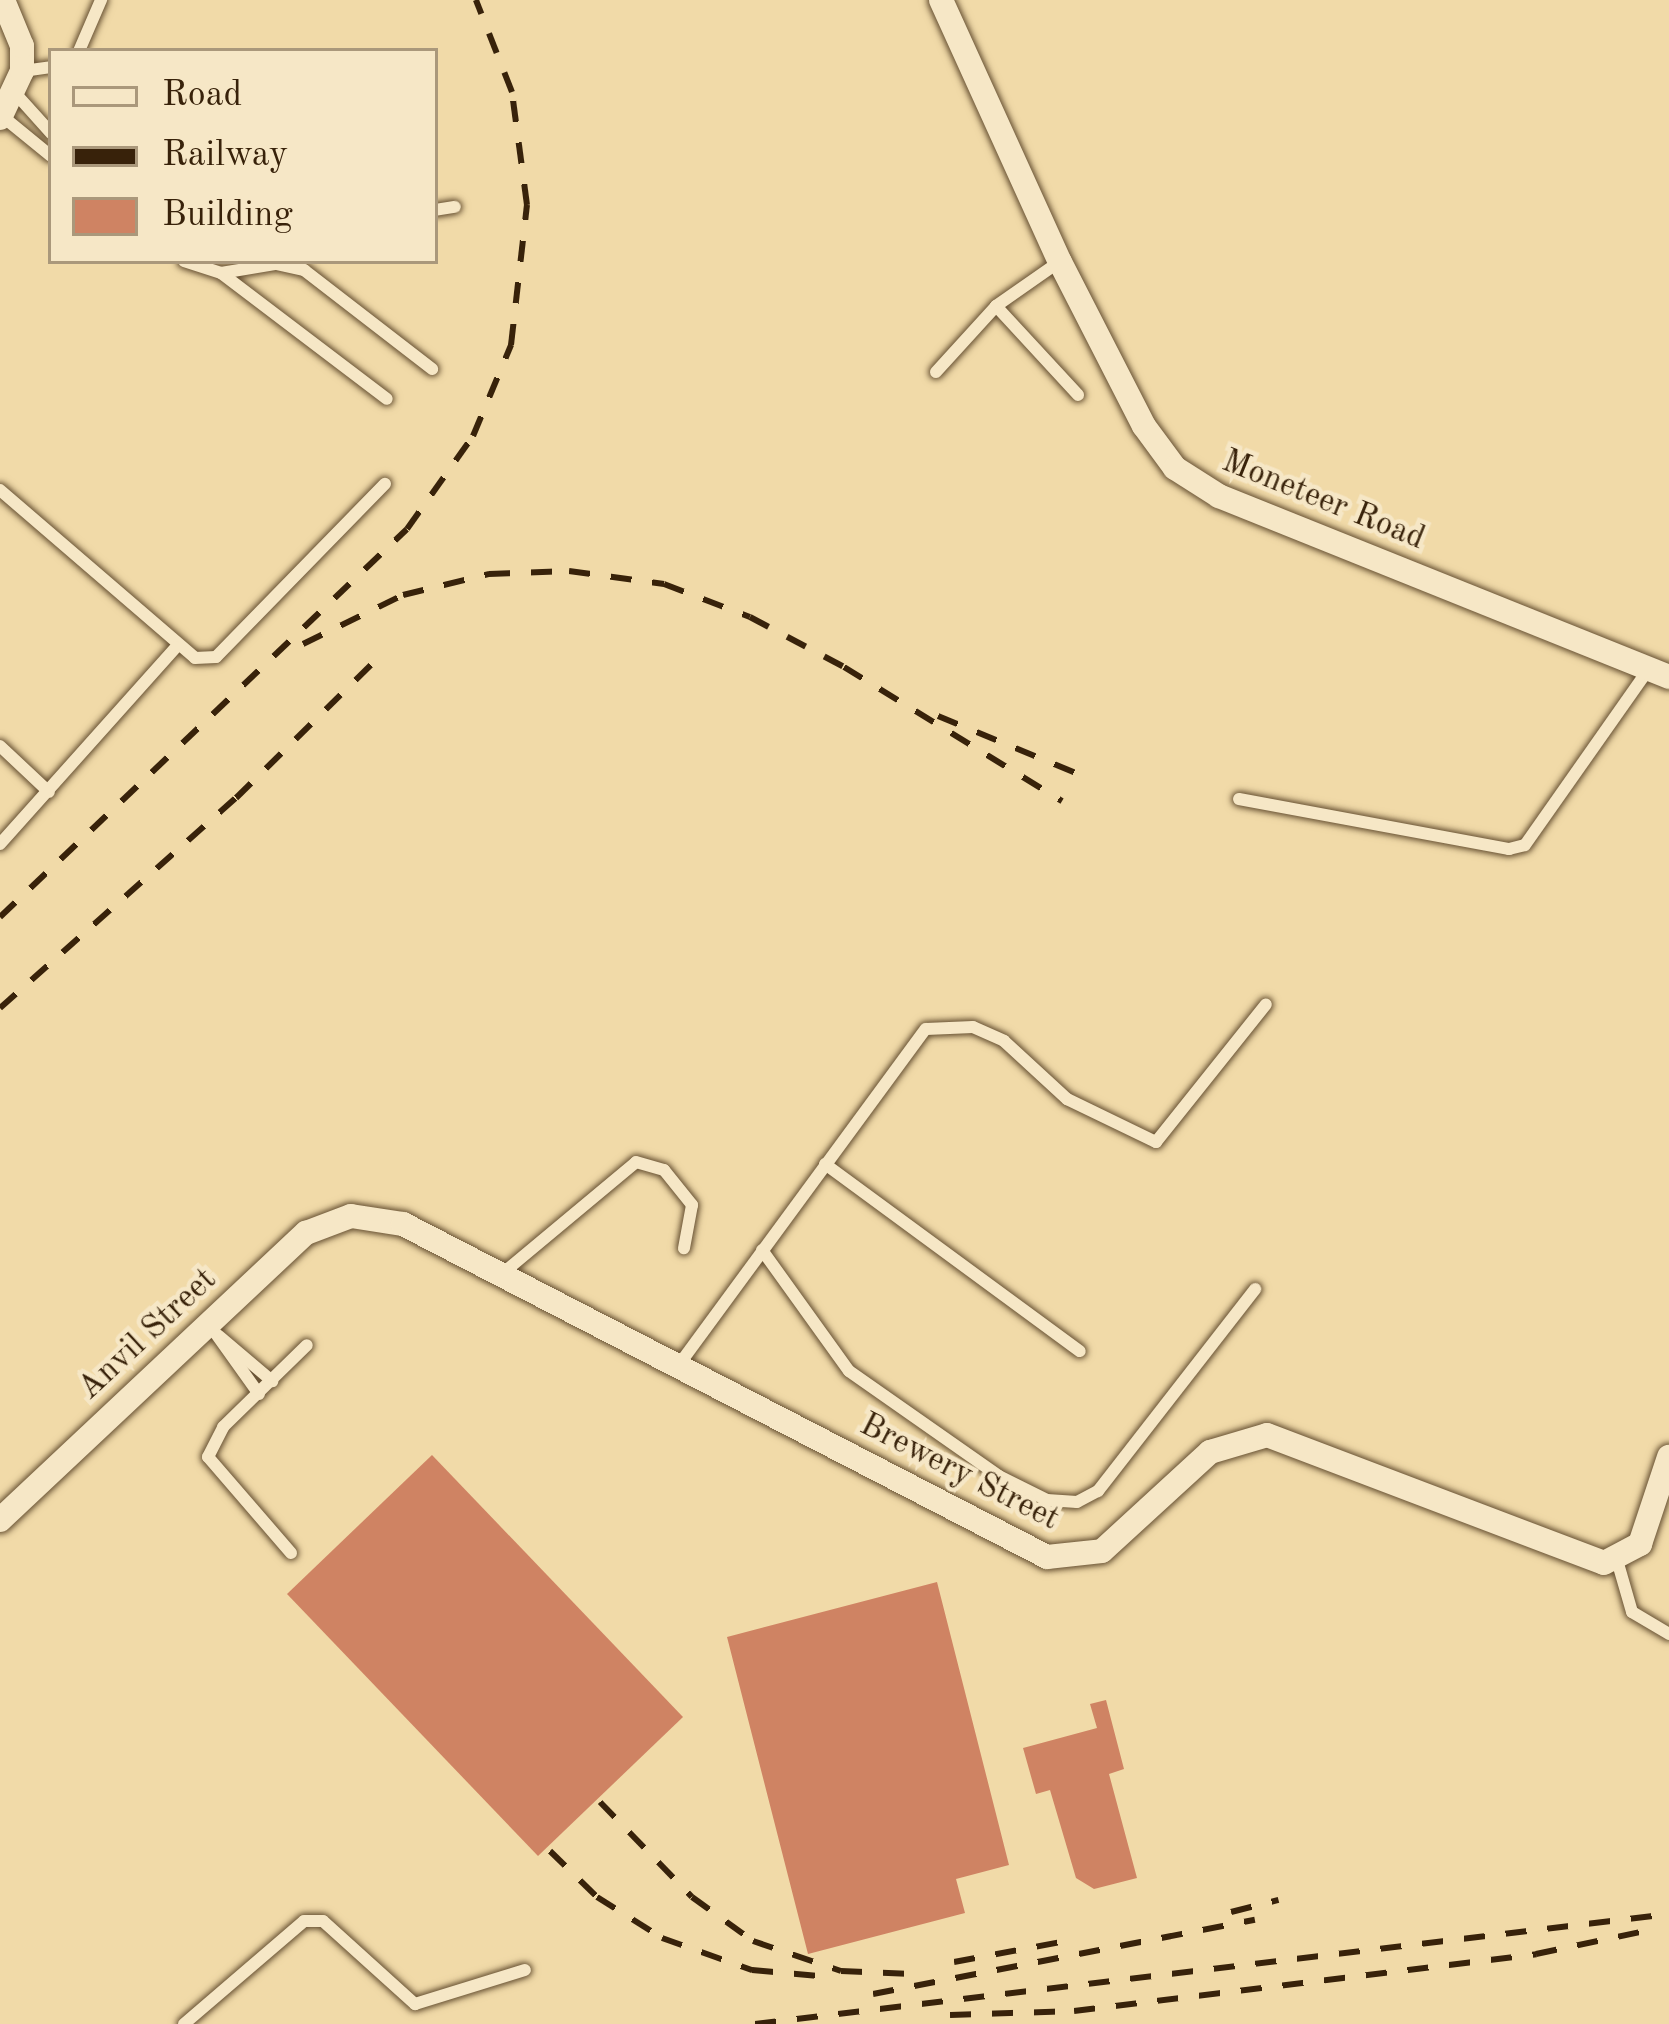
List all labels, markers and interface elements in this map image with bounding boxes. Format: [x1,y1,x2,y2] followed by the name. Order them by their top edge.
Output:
[48,48,438,264] legend
[162,78,242,114] text: Road
[162,138,288,174] text: Railway
[162,198,293,234] text: Building
[1216,442,1430,560] street label: Moneteer Road
[70,1261,226,1409] street label: Anvil Street
[853,1406,1065,1540] street label: Brewery Street

